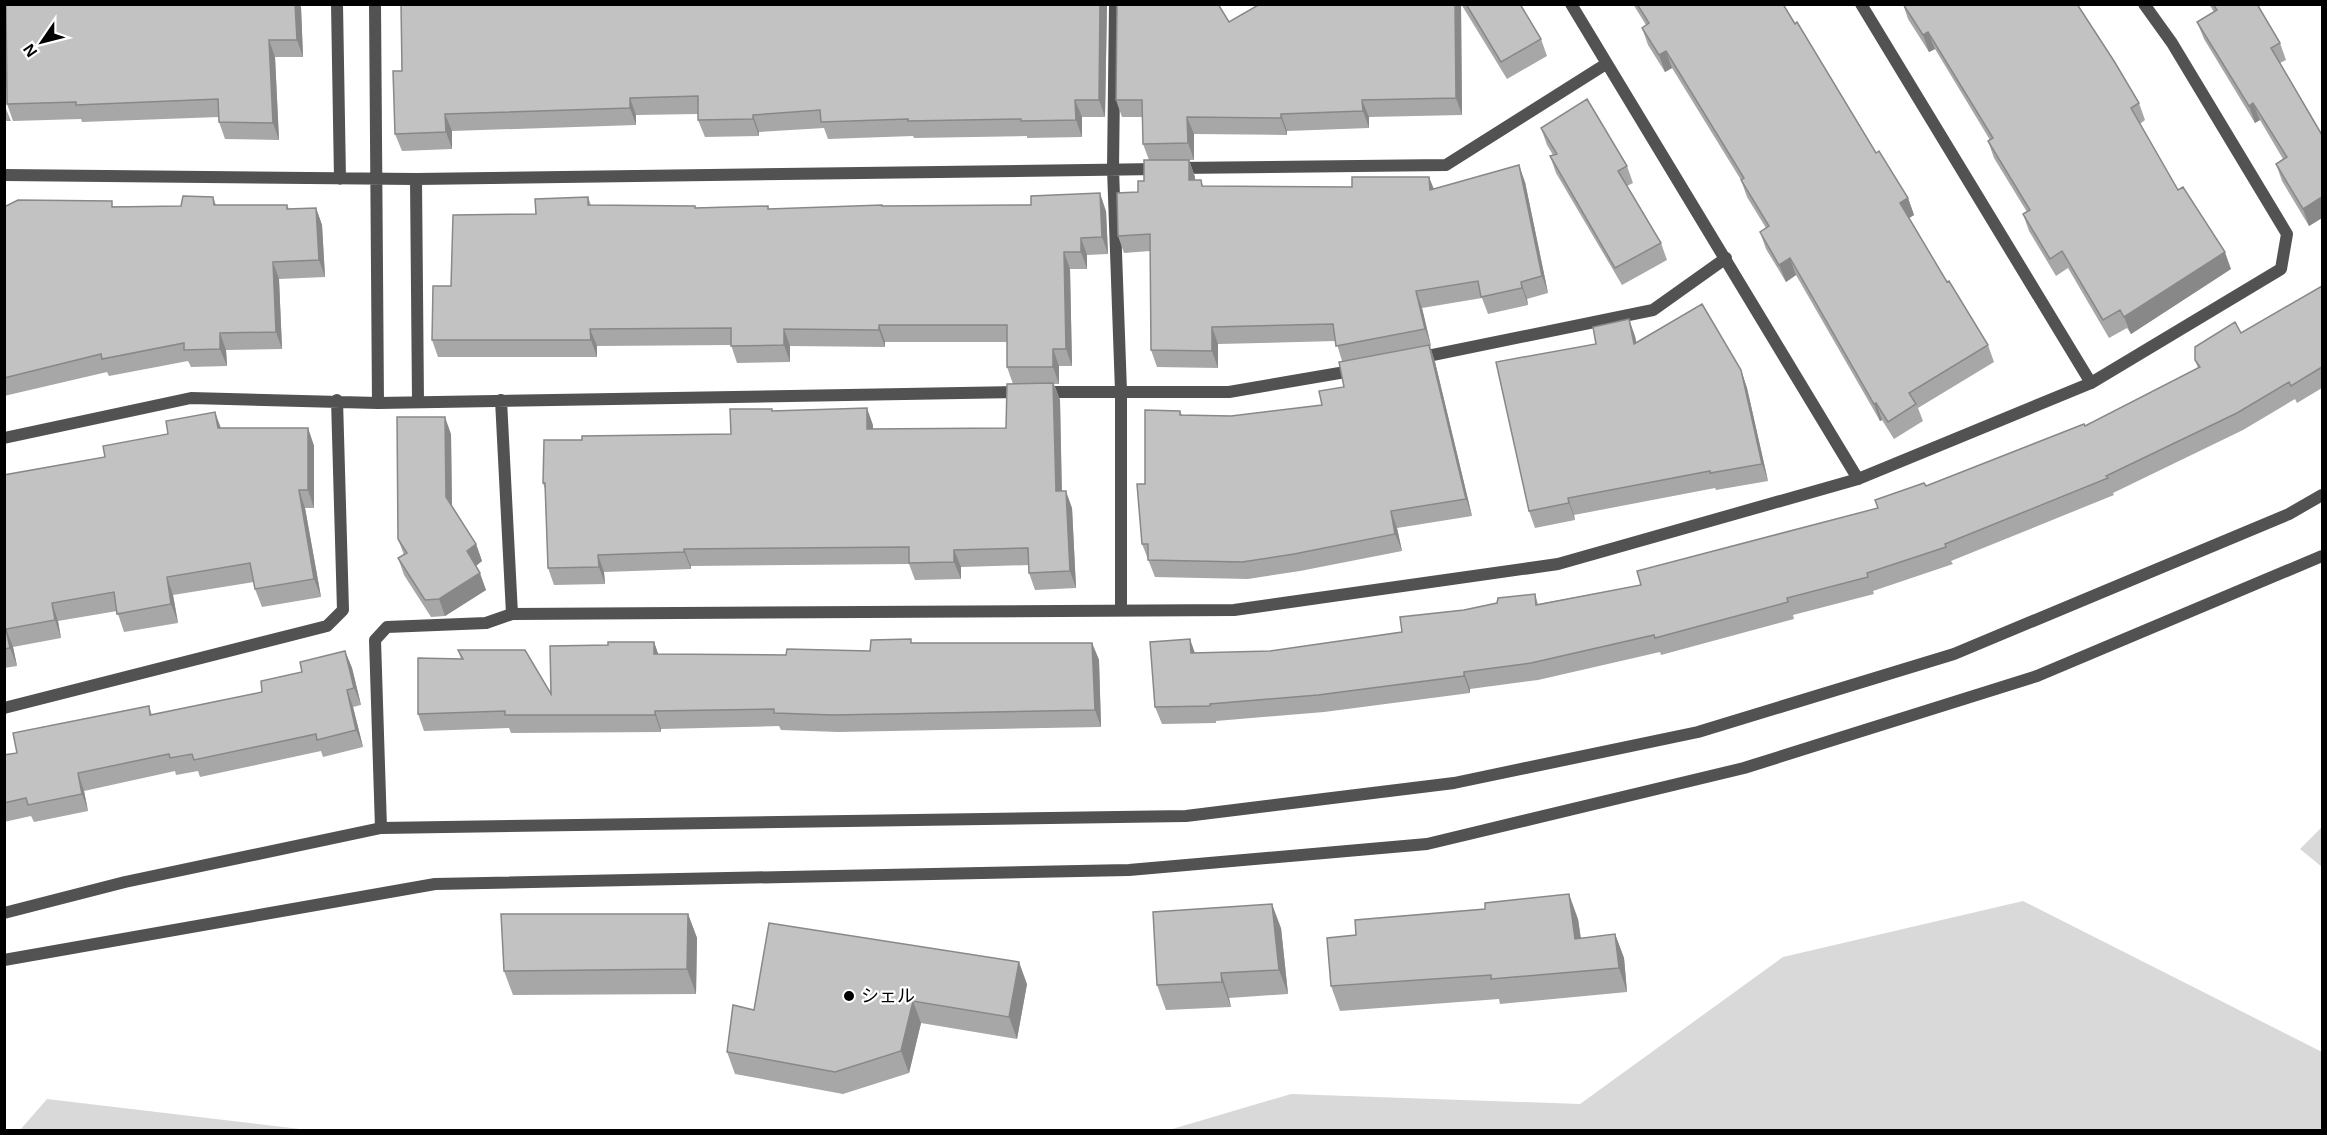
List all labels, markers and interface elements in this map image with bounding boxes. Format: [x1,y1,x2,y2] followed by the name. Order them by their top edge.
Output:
[12,12,72,72] north arrow
[20,41,40,60] text: N
[861,986,915,1006] place label: シェル
[842,989,856,1003] marker: シェル

